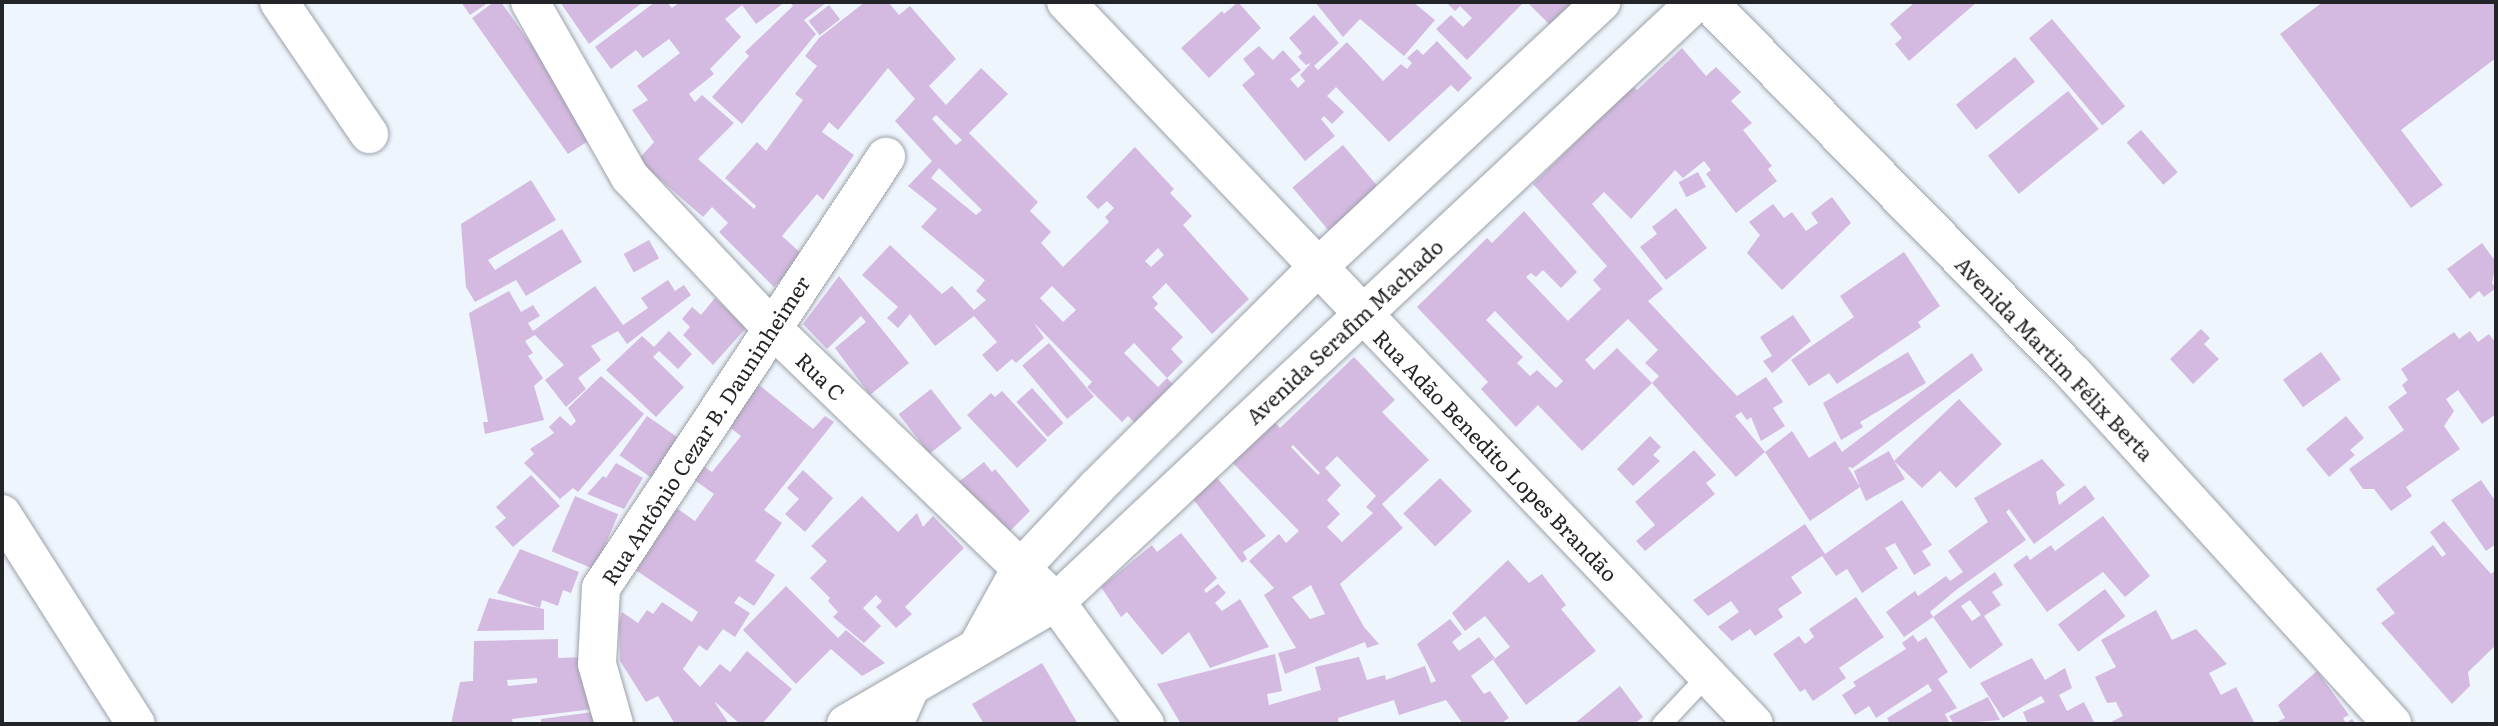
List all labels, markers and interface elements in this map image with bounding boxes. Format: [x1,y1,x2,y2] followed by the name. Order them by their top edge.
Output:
[1240,233,1448,429] street label: Avenida Serafim Machado
[1951,251,2159,465] street label: Avenida Martim Félix Berta
[596,271,814,589] street label: Rua Antônio Cezar B. Dauninheimer
[1369,324,1623,586] street label: Rua Adão Benedito Lopes Brandão
[791,347,851,405] street label: Rua C

